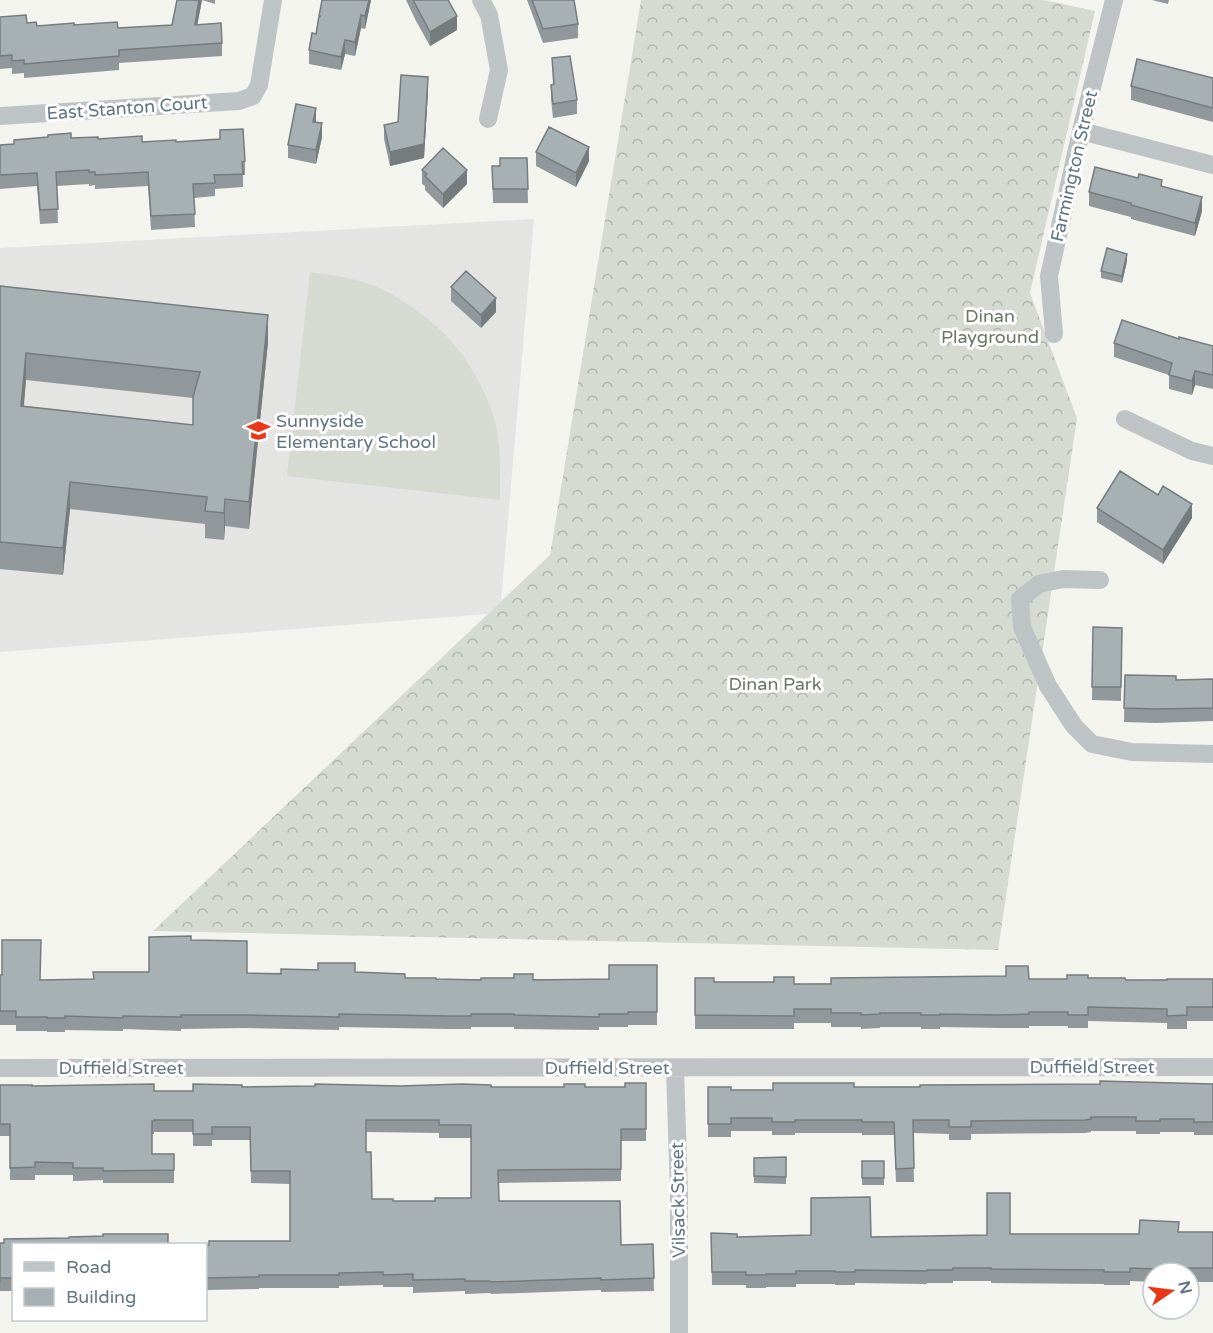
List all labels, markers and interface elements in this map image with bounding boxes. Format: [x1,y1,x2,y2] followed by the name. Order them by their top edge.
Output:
[1046,88,1102,244] street label: Farmington Street
[46,91,208,125] street label: East Stanton Court
[941,305,1039,348] park label: Dinan Playground
[276,410,436,453] place label: Sunnyside Elementary School
[245,418,271,444] school or university icon: Sunnyside Elementary School
[729,673,822,695] park label: Dinan Park
[1029,1056,1155,1078] street label: Duffield Street
[58,1057,184,1079] street label: Duffield Street
[544,1057,670,1079] street label: Duffield Street
[666,1142,690,1258] street label: Vilsack Street
[12,1243,207,1321] legend
[66,1256,111,1278] text: Road
[1141,1261,1201,1321] north arrow
[1173,1279,1196,1296] text: N
[66,1286,136,1308] text: Building

